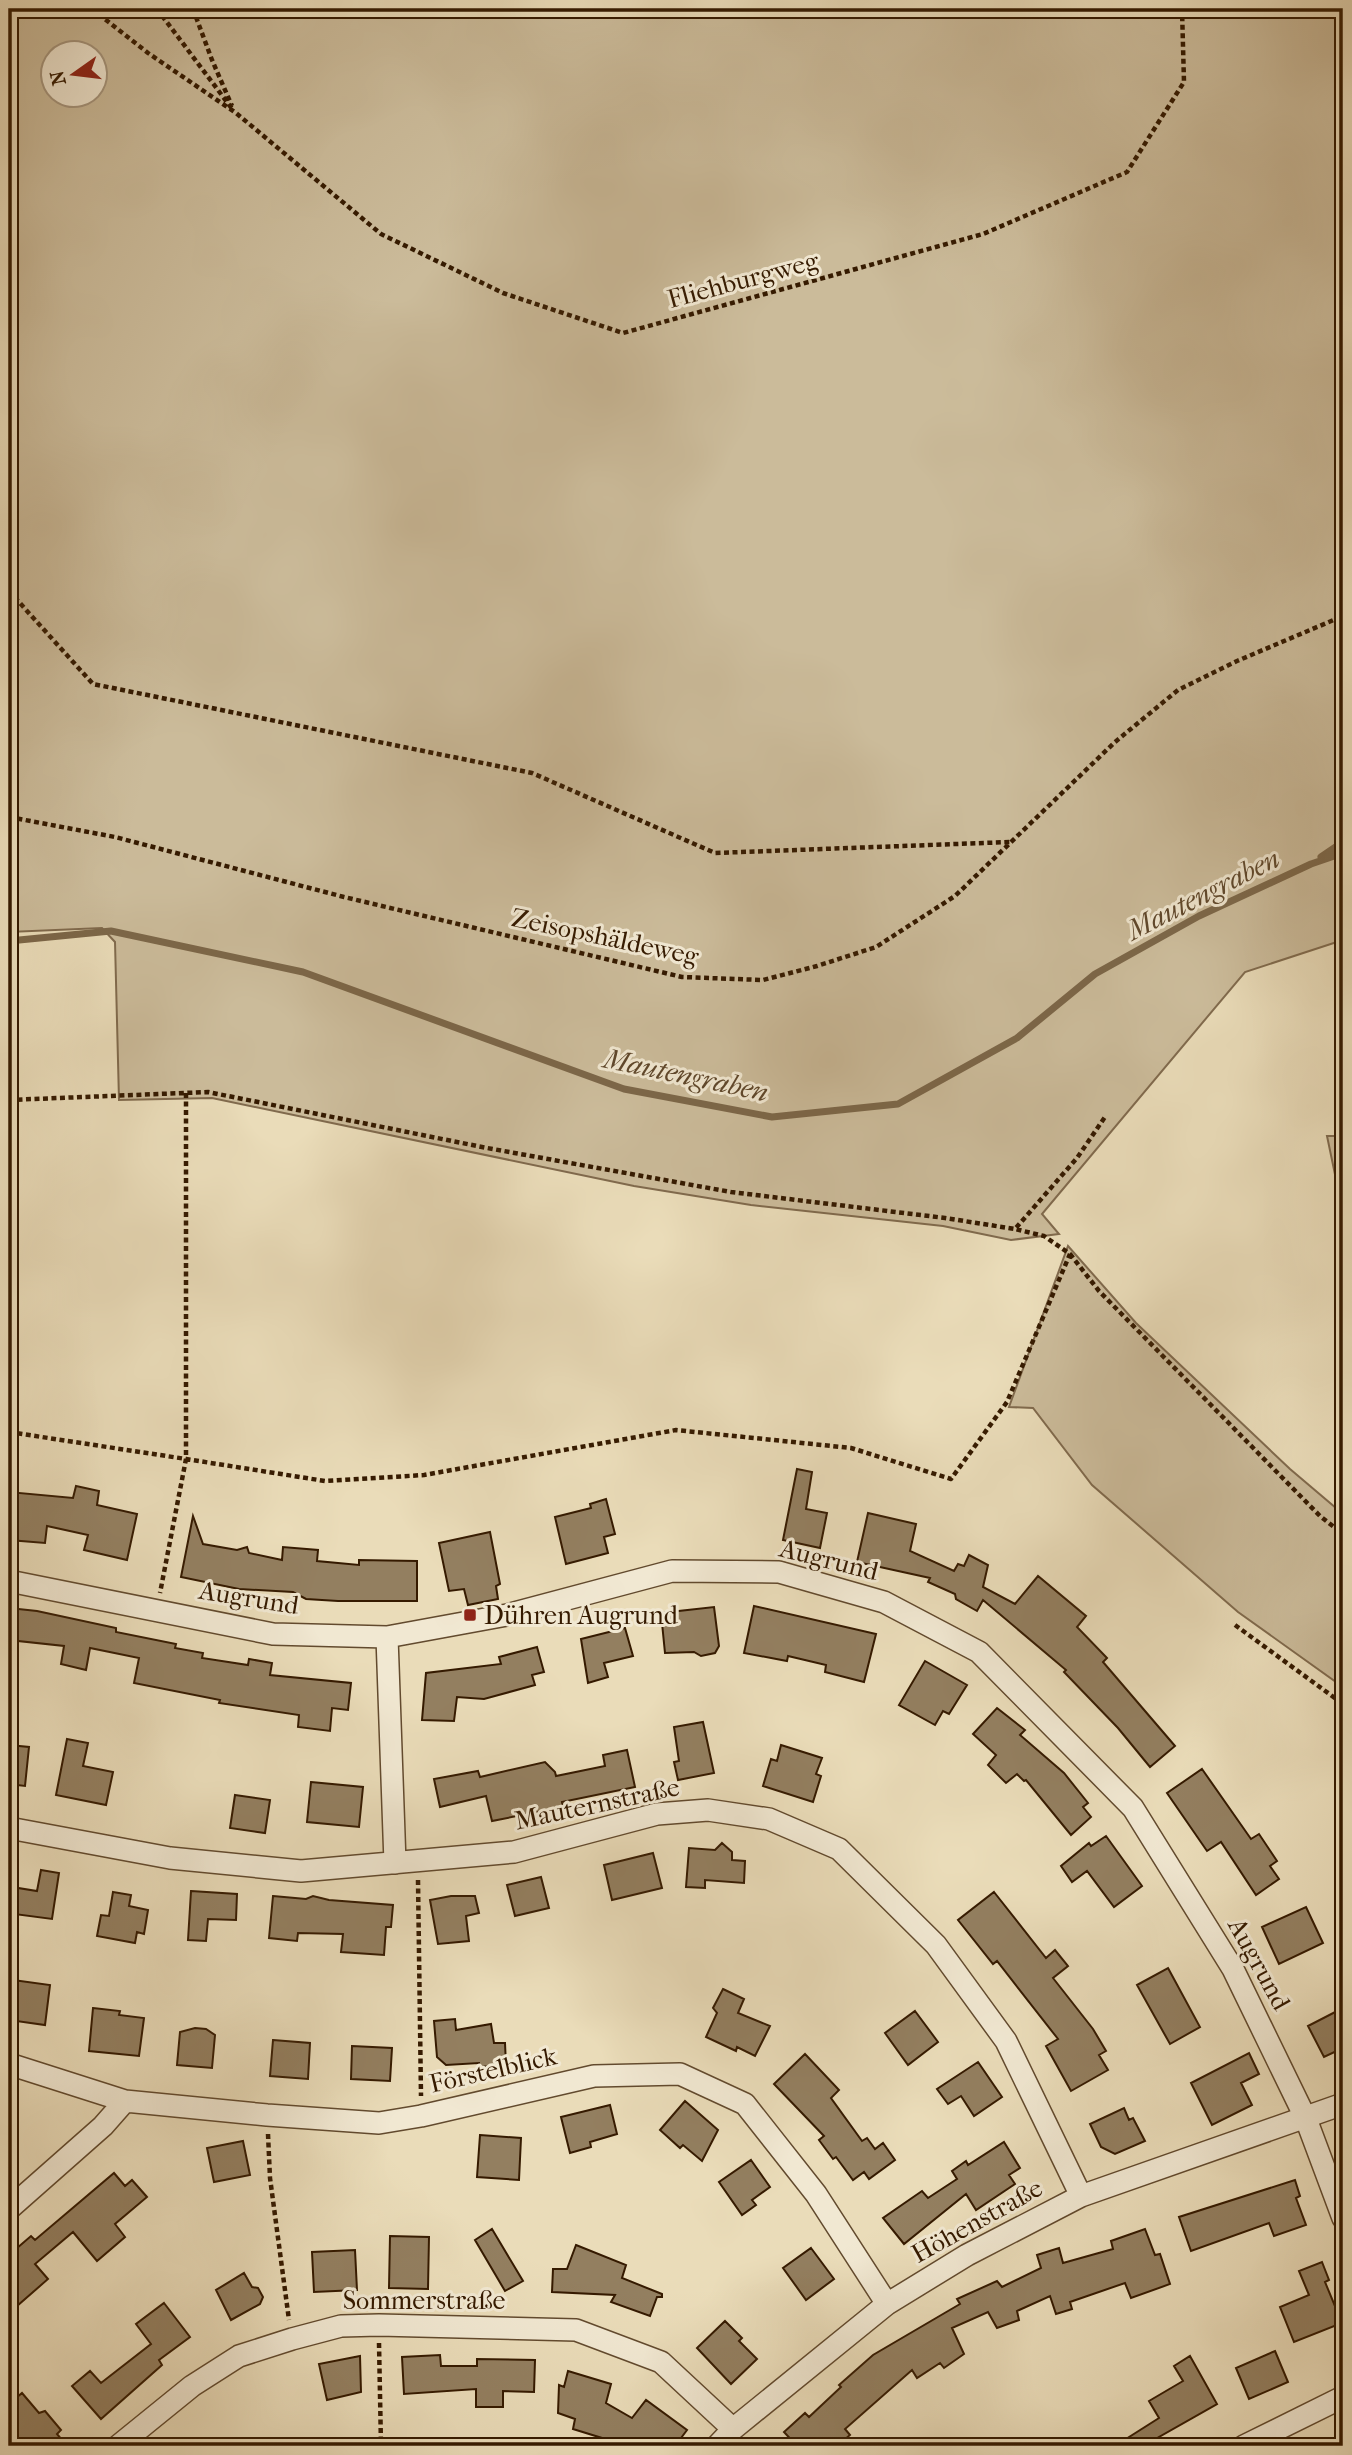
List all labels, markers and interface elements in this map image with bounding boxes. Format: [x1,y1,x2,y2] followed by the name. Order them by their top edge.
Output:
[38,38,108,108] north arrow
[46,68,71,88] text: N
[664,245,823,315] street label: Fliehburgweg
[1119,841,1285,948] water label: Mautengraben
[509,902,702,972] street label: Zeisopshäldeweg
[599,1041,771,1109] water label: Mautengraben
[776,1533,882,1587] street label: Augrund
[196,1575,302,1621] street label: Augrund
[484,1600,679,1631] place label: Dühren Augrund
[462,1607,478,1623] marker: Dühren Augrund
[512,1771,682,1837] street label: Mauternstraße
[1221,1912,1297,2016] street label: Augrund
[426,2040,560,2100] street label: Förstelblick
[906,2172,1048,2270] street label: Höhenstraße
[343,2285,505,2316] street label: Sommerstraße

